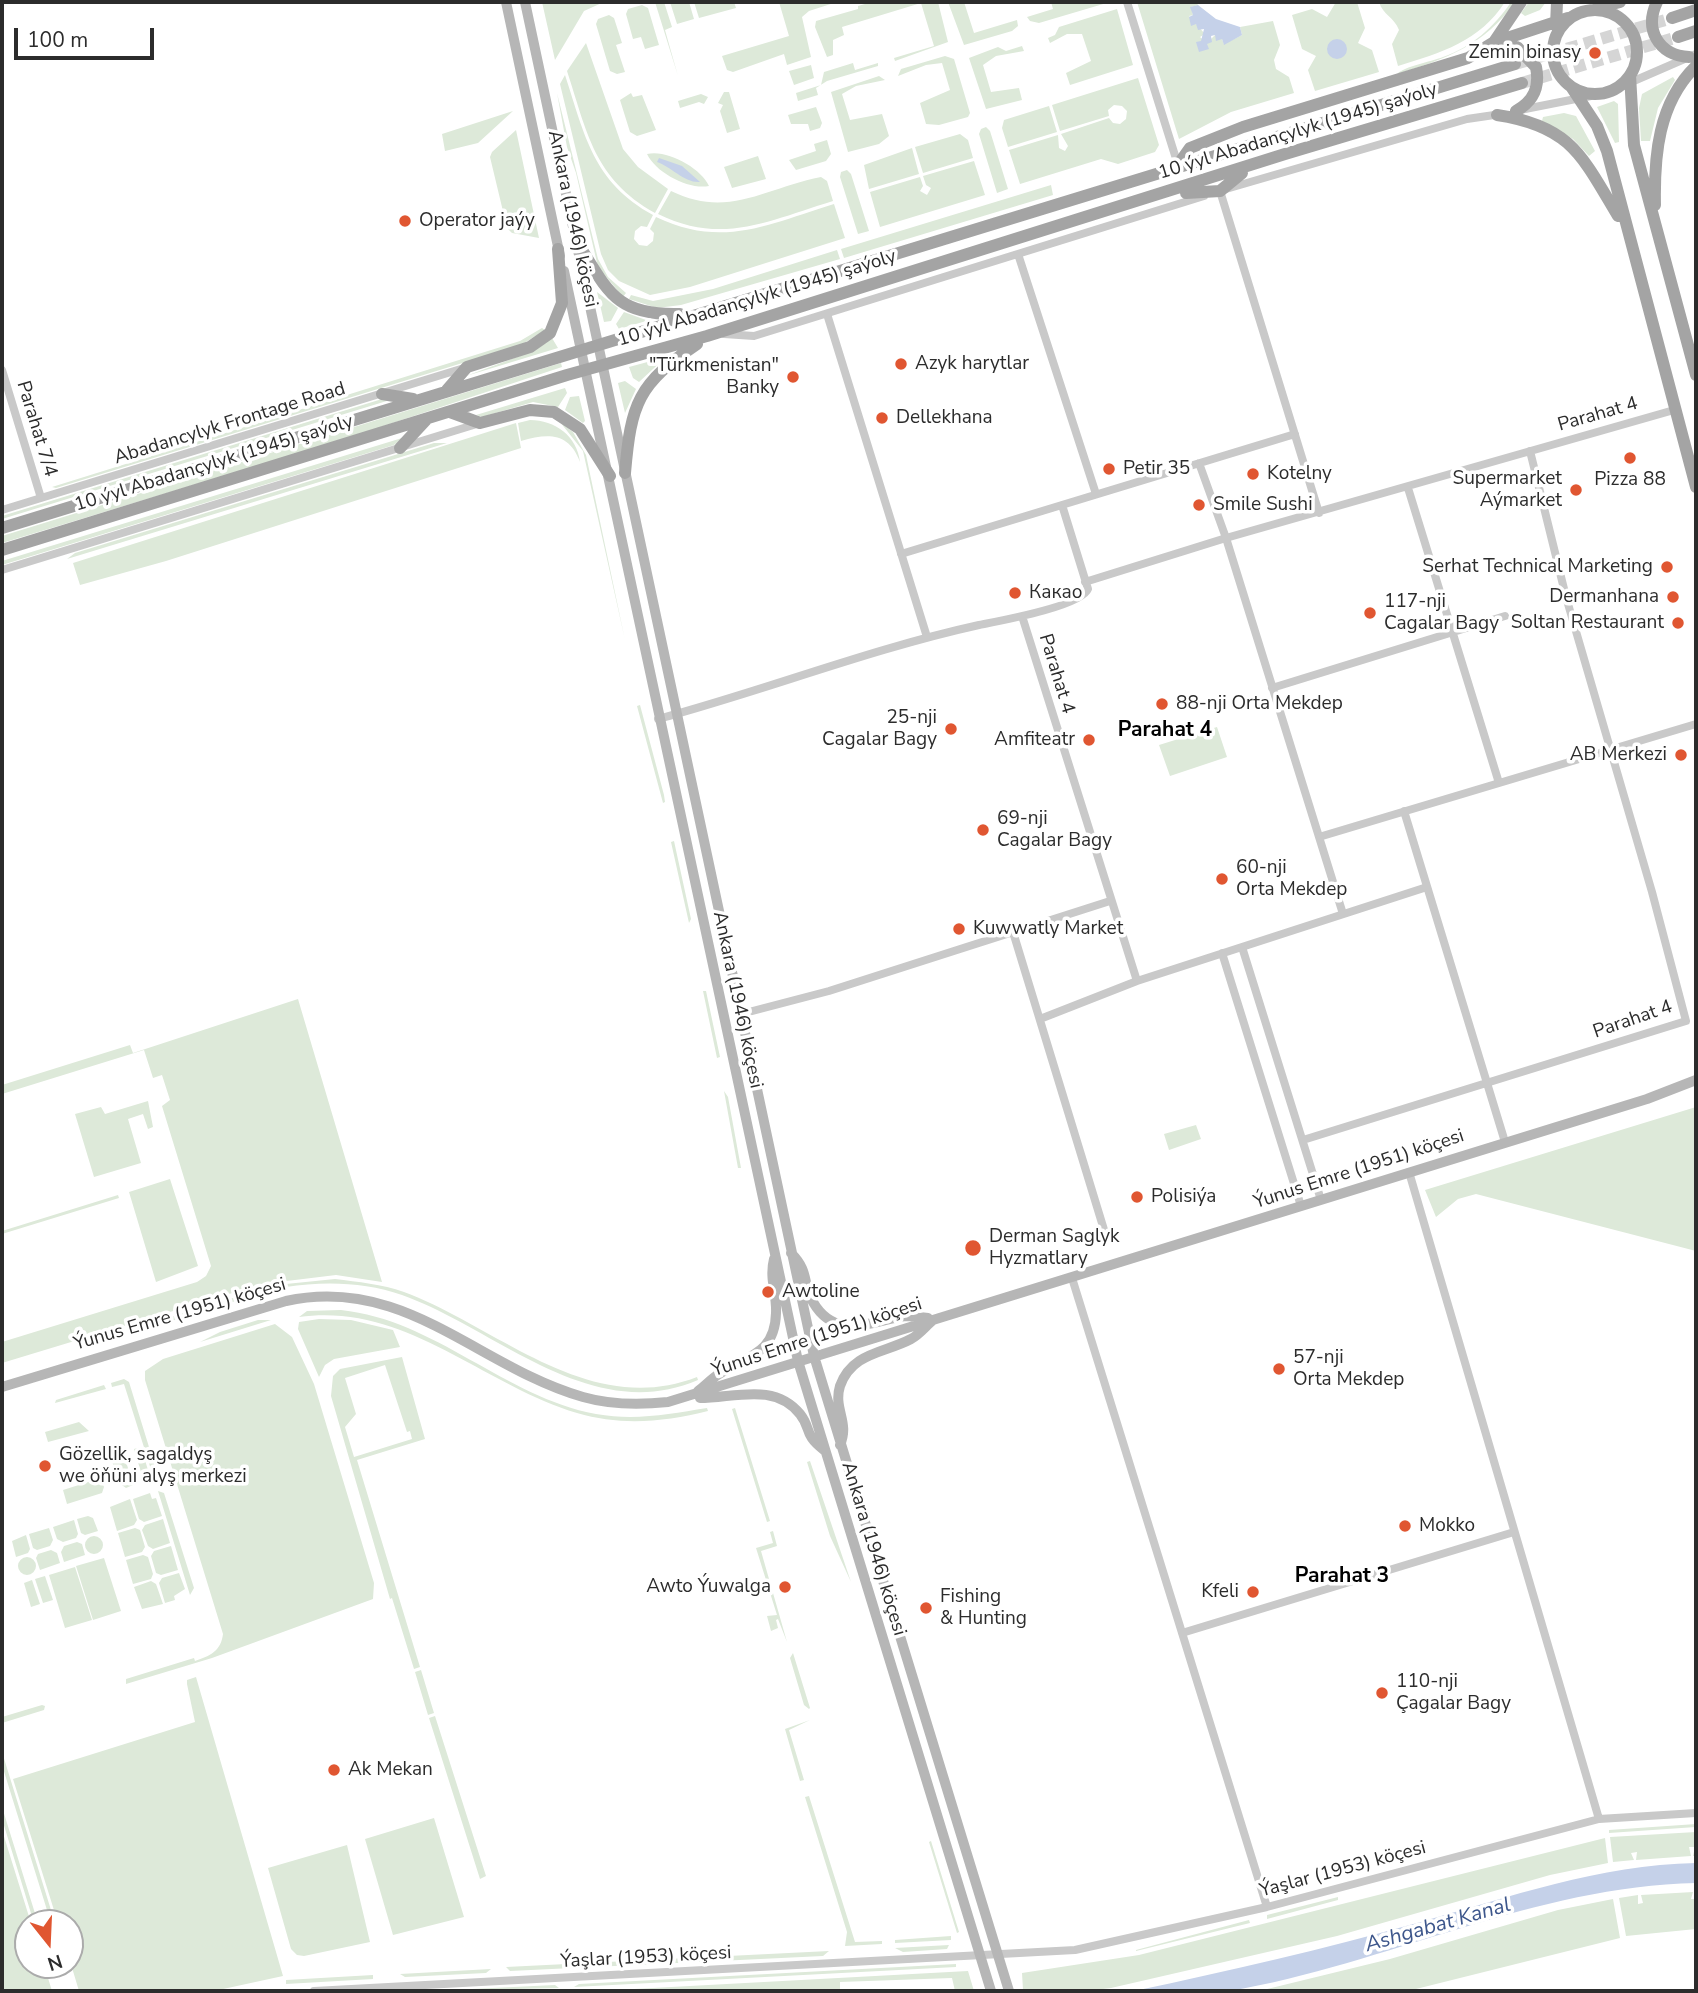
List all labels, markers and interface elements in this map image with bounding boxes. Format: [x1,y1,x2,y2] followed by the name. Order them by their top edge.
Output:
[18,14,158,58] scale bar
[27,26,88,54] text: 100 m
[1469,42,1581,64] place label: Zemin binasy
[1587,45,1603,61] marker: Zemin binasy
[1156,79,1440,185] street label: 10 ýyl Abadançylyk (1945) şaýoly
[542,128,602,310] street label: Ankara (1946) köçesi
[419,210,535,232] place label: Operator jaýy
[397,213,413,229] marker: Operator jaýy
[615,246,899,352] street label: 10 ýyl Abadançylyk (1945) şaýoly
[915,353,1029,375] place label: Azyk harytlar
[649,355,779,399] place label: "Türkmenistan" Banky
[893,356,909,372] marker: Azyk harytlar
[785,369,801,385] marker: "Türkmenistan" Banky
[11,378,61,480] street label: Parahat 7/4
[112,378,348,470] street label: Abadancylyk Frontage Road
[1555,393,1641,437] street label: Parahat 4
[896,407,993,429] place label: Dellekhana
[874,410,890,426] marker: Dellekhana
[72,411,356,517] street label: 10 ýyl Abadançylyk (1945) şaýoly
[1622,450,1638,466] marker: Pizza 88
[1123,458,1190,480] place label: Petir 35
[1101,461,1117,477] marker: Petir 35
[1267,463,1332,485] place label: Kotelny
[1245,466,1261,482] marker: Kotelny
[1453,468,1562,512] place label: Supermarket Aýmarket
[1594,469,1666,491] place label: Pizza 88
[1568,482,1584,498] marker: Supermarket Aýmarket
[1213,494,1313,516] place label: Smile Sushi
[1191,497,1207,513] marker: Smile Sushi
[1422,556,1653,578] place label: Serhat Technical Marketing
[1659,559,1675,575] marker: Serhat Technical Marketing
[1029,582,1082,604] place label: Какао
[1007,585,1023,601] marker: Какао
[1549,586,1659,608] place label: Dermanhana
[1665,589,1681,605] marker: Dermanhana
[1384,591,1499,635] place label: 117-nji Cagalar Bagy
[1362,605,1378,621] marker: 117-nji Cagalar Bagy
[1511,612,1664,634] place label: Soltan Restaurant
[1670,615,1686,631] marker: Soltan Restaurant
[1033,631,1079,717] street label: Parahat 4
[1176,693,1343,715] place label: 88-nji Orta Mekdep
[1154,696,1170,712] marker: 88-nji Orta Mekdep
[822,707,937,751] place label: 25-nji Cagalar Bagy
[1118,718,1212,744] district label: Parahat 4
[943,721,959,737] marker: 25-nji Cagalar Bagy
[994,729,1075,751] place label: Amfiteatr
[1081,732,1097,748] marker: Amfiteatr
[1570,744,1667,766] place label: AB Merkezi
[1673,747,1689,763] marker: AB Merkezi
[997,808,1112,852] place label: 69-nji Cagalar Bagy
[975,822,991,838] marker: 69-nji Cagalar Bagy
[1236,857,1347,901] place label: 60-nji Orta Mekdep
[1214,871,1230,887] marker: 60-nji Orta Mekdep
[707,909,767,1091] street label: Ankara (1946) köçesi
[973,918,1123,940] place label: Kuwwatly Market
[951,921,967,937] marker: Kuwwatly Market
[1590,996,1676,1044] street label: Parahat 4
[1251,1125,1467,1215] street label: Ýunus Emre (1951) köçesi
[1151,1186,1216,1208] place label: Polisiýa
[1129,1189,1145,1205] marker: Polisiýa
[989,1226,1120,1270] place label: Derman Saglyk Hyzmatlary
[963,1238,983,1258] marker: Derman Saglyk Hyzmatlary
[71,1274,289,1356] street label: Ýunus Emre (1951) köçesi
[782,1281,860,1303] place label: Awtoline
[760,1284,776,1300] marker: Awtoline
[709,1293,925,1383] street label: Ýunus Emre (1951) köçesi
[1293,1347,1404,1391] place label: 57-nji Orta Mekdep
[1271,1361,1287,1377] marker: 57-nji Orta Mekdep
[59,1444,247,1488] place label: Gözellik, sagaldyş we öňüni alyş merkezi
[37,1458,53,1474] marker: Gözellik, sagaldyş we öňüni alyş merkezi
[836,1459,910,1639] street label: Ankara (1946) köçesi
[1419,1515,1475,1537] place label: Mokko
[1397,1518,1413,1534] marker: Mokko
[1295,1564,1389,1590] district label: Parahat 3
[646,1576,771,1598] place label: Awto Ýuwalga
[777,1579,793,1595] marker: Awto Ýuwalga
[1201,1581,1239,1603] place label: Kfeli
[1245,1584,1261,1600] marker: Kfeli
[940,1586,1027,1630] place label: Fishing & Hunting
[918,1600,934,1616] marker: Fishing & Hunting
[1396,1671,1511,1715] place label: 110-nji Çagalar Bagy
[1374,1685,1390,1701] marker: 110-nji Çagalar Bagy
[348,1759,433,1781] place label: Ak Mekan
[326,1762,342,1778] marker: Ak Mekan
[1257,1837,1429,1903] street label: Ýaşlar (1953) köçesi
[1362,1893,1514,1959] water label: Ashgabat Kanal
[14,1909,84,1979] north arrow
[560,1942,732,1974] street label: Ýaşlar (1953) köçesi
[44,1948,66,1977] text: N

